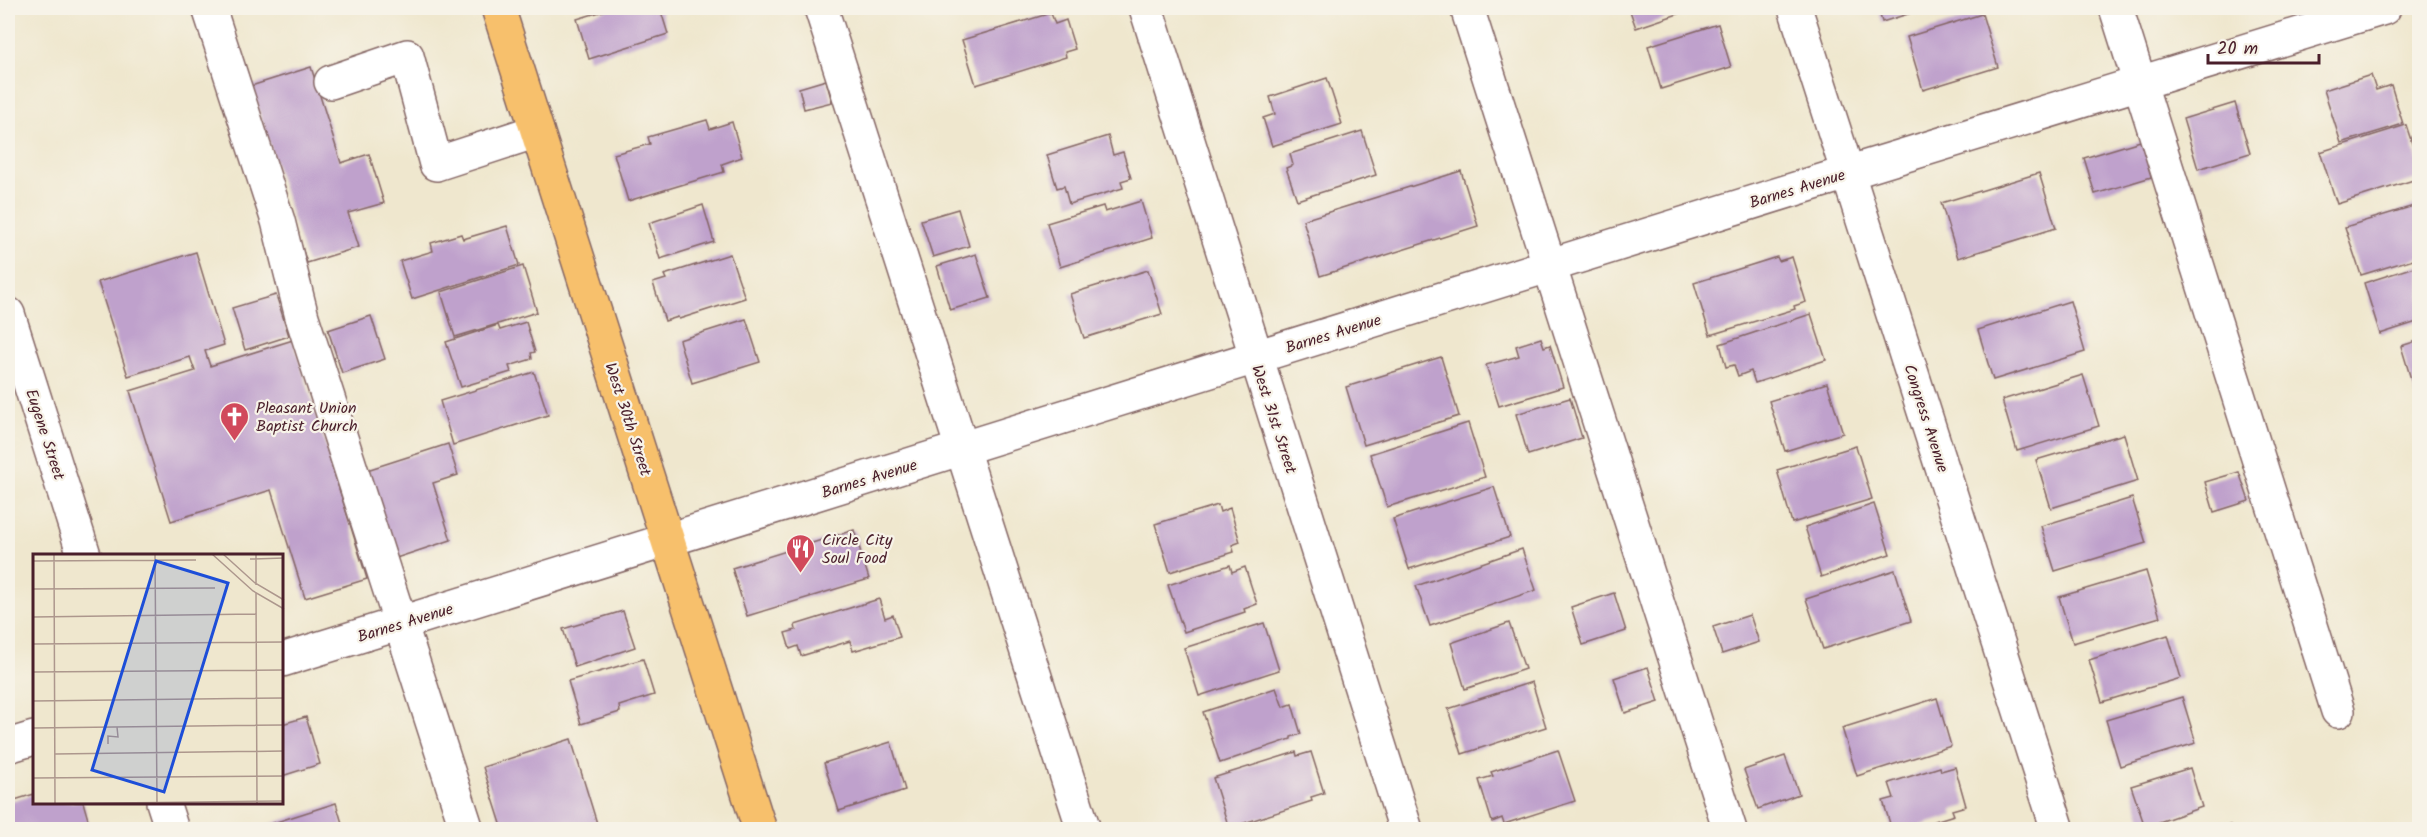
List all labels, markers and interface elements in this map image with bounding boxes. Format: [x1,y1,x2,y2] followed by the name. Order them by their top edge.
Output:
[2208,27,2319,65] scale bar
[2217,35,2258,64] text: 20 m
[1746,163,1848,216] street label: Barnes Avenue
[1282,308,1384,361] street label: Barnes Avenue
[597,359,658,480] street label: West 30th Street
[1896,361,1955,476] street label: Congress Avenue
[1244,362,1303,478] street label: West 31st Street
[18,386,71,484] street label: Eugene Street
[256,396,358,439] place label: Pleasant Union Baptist Church
[219,400,251,442] church icon: Pleasant Union Baptist Church
[818,453,920,506] street label: Barnes Avenue
[822,528,893,571] place label: Circle City Soul Food
[785,532,817,574] restaurant icon: Circle City Soul Food
[33,554,284,804] inset map
[354,597,456,650] street label: Barnes Avenue

